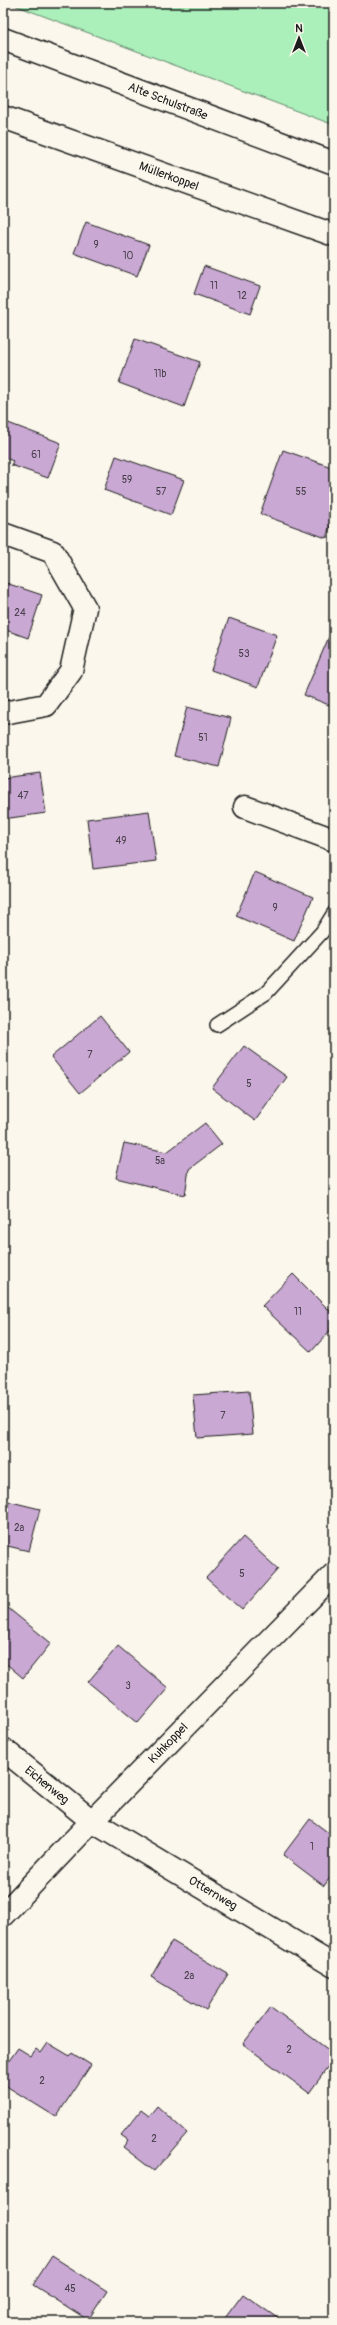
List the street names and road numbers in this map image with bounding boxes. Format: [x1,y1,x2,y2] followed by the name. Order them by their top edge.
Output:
[126,79,210,124] street label: Alte Schulstraße
[137,159,201,194] street label: Müllerkoppel
[145,1720,191,1767] street label: Kuhkoppel
[22,1763,72,1808] street label: Eichenweg
[186,1873,240,1914] street label: Otternweg

